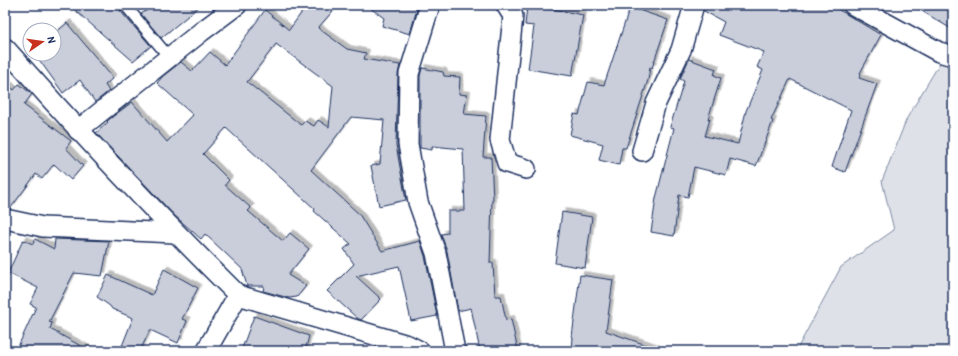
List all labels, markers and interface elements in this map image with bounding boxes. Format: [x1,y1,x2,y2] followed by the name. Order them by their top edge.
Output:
[22,22,62,62] north arrow
[44,35,59,44] text: N

